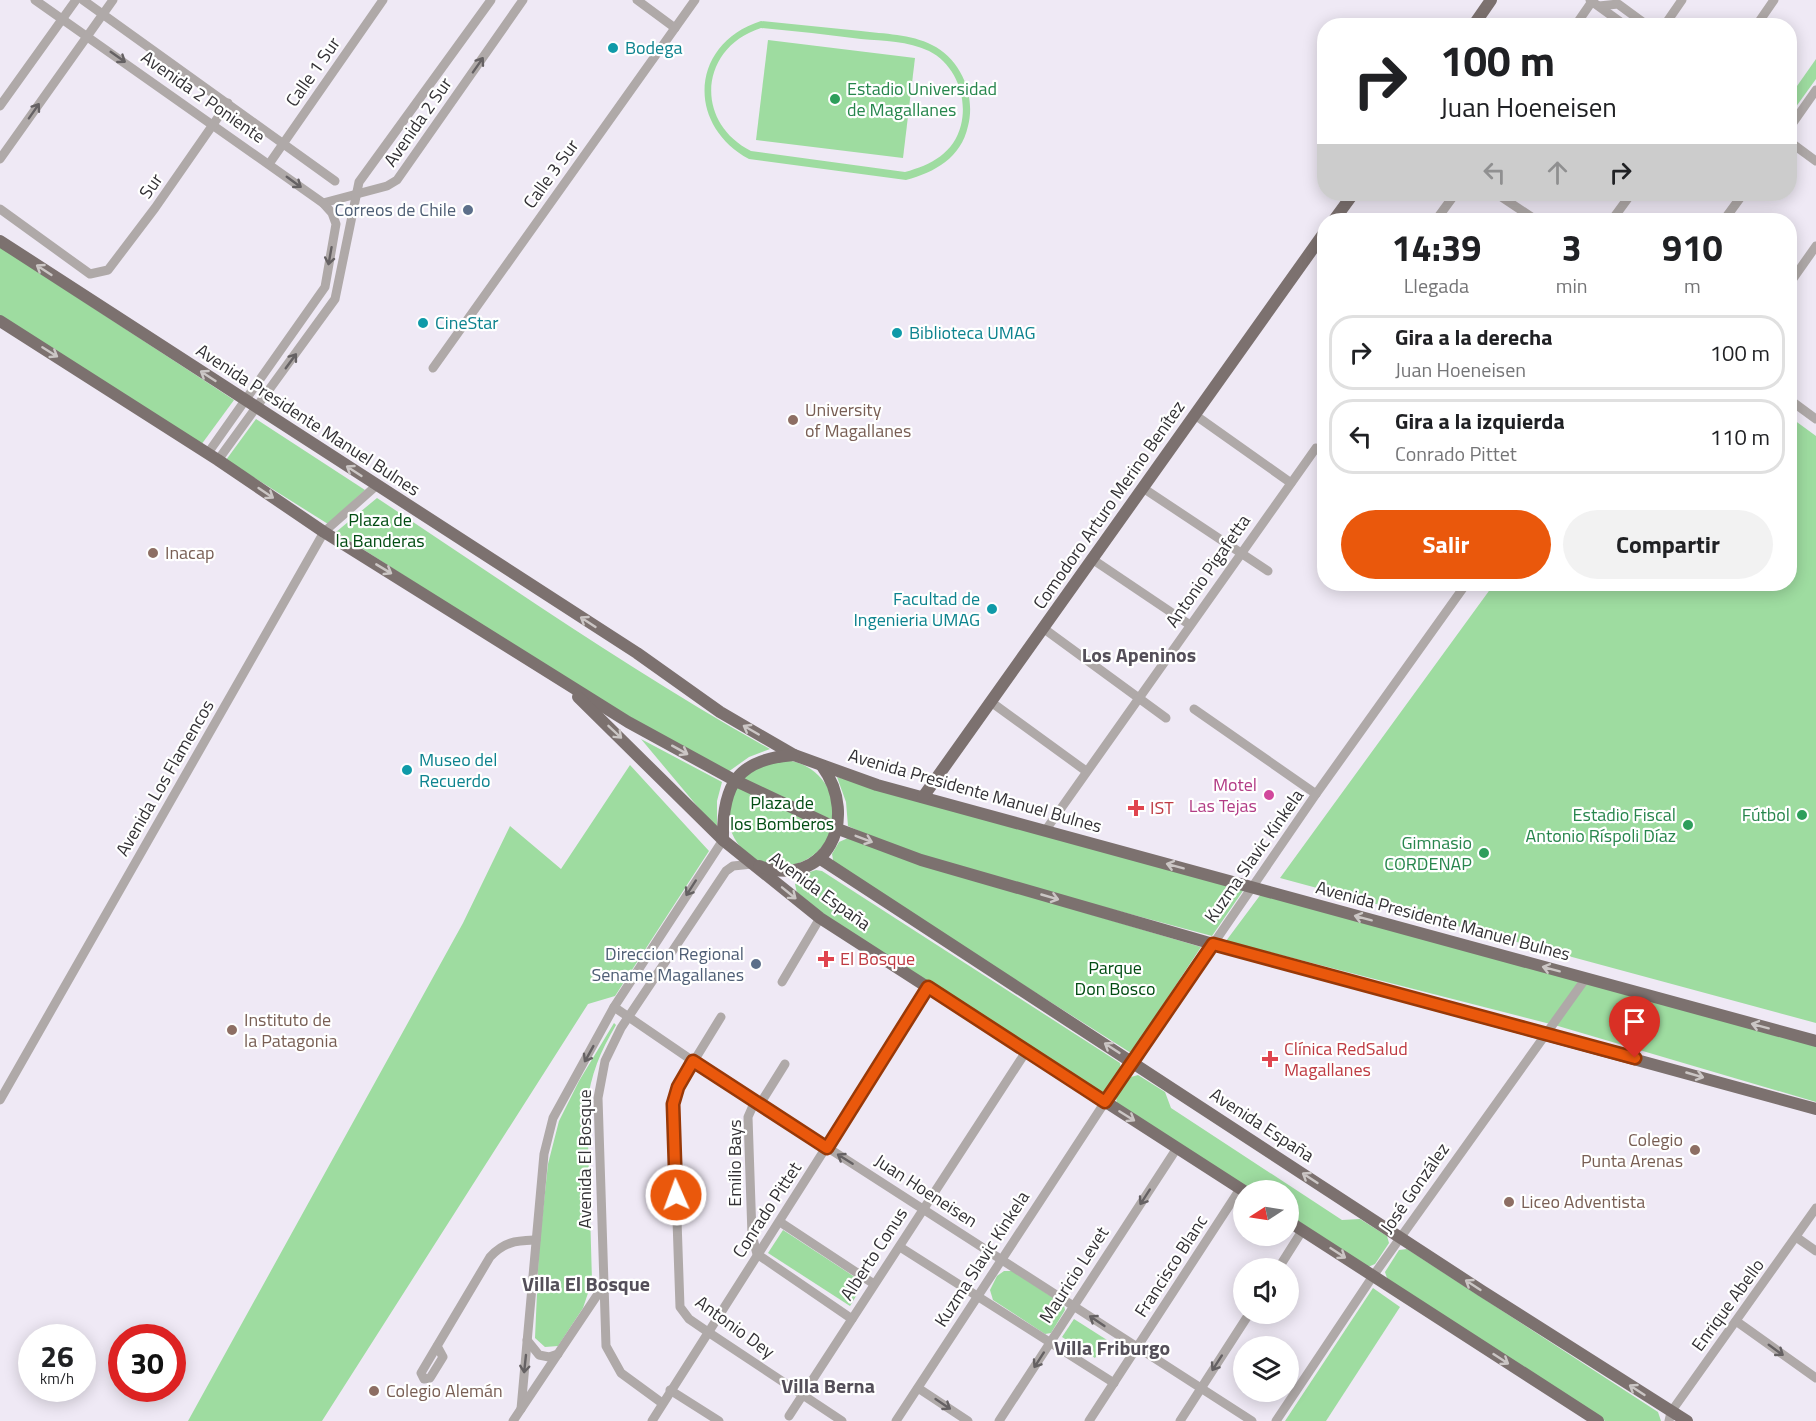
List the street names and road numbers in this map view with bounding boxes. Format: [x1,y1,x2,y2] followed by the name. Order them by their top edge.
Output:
[279,31,347,112] street label: Calle 1 Sur
[136,44,271,150] street label: Avenida 2 Poniente
[377,72,458,172] street label: Avenida 2 Sur
[516,134,585,214] street label: Calle 3 Sur
[132,168,169,204] street label: Sur
[191,337,426,502] street label: Avenida Presidente Manuel Bulnes
[1026,395,1191,615] street label: Comodoro Arturo Merino Benítez
[1159,509,1257,633] street label: Antonio Pigafetta
[109,695,220,861] street label: Avenida Los Flamencos
[845,741,1105,840] street label: Avenida Presidente Manuel Bulnes
[1197,783,1310,928] street label: Kuzma Slavic Kinkela
[764,845,877,937] street label: Avenida España
[1313,874,1573,968] street label: Avenida Presidente Manuel Bulnes
[1205,1081,1320,1168] street label: Avenida España
[571,1089,598,1229] street label: Avenida El Bosque
[721,1119,748,1207] street label: Emilio Bays
[1373,1137,1456,1238] street label: José González
[869,1147,983,1234] street label: Juan Hoeneisen
[725,1156,808,1263] street label: Conrado Pittet
[927,1185,1036,1332] street label: Kuzma Slavic Kinkela
[833,1202,914,1306] street label: Alberto Conus
[1127,1209,1214,1322] street label: Francisco Blanc
[1032,1220,1115,1328] street label: Mauricio Levet
[1685,1253,1771,1357] street label: Enrique Abello
[690,1288,781,1365] street label: Antonio Dey

